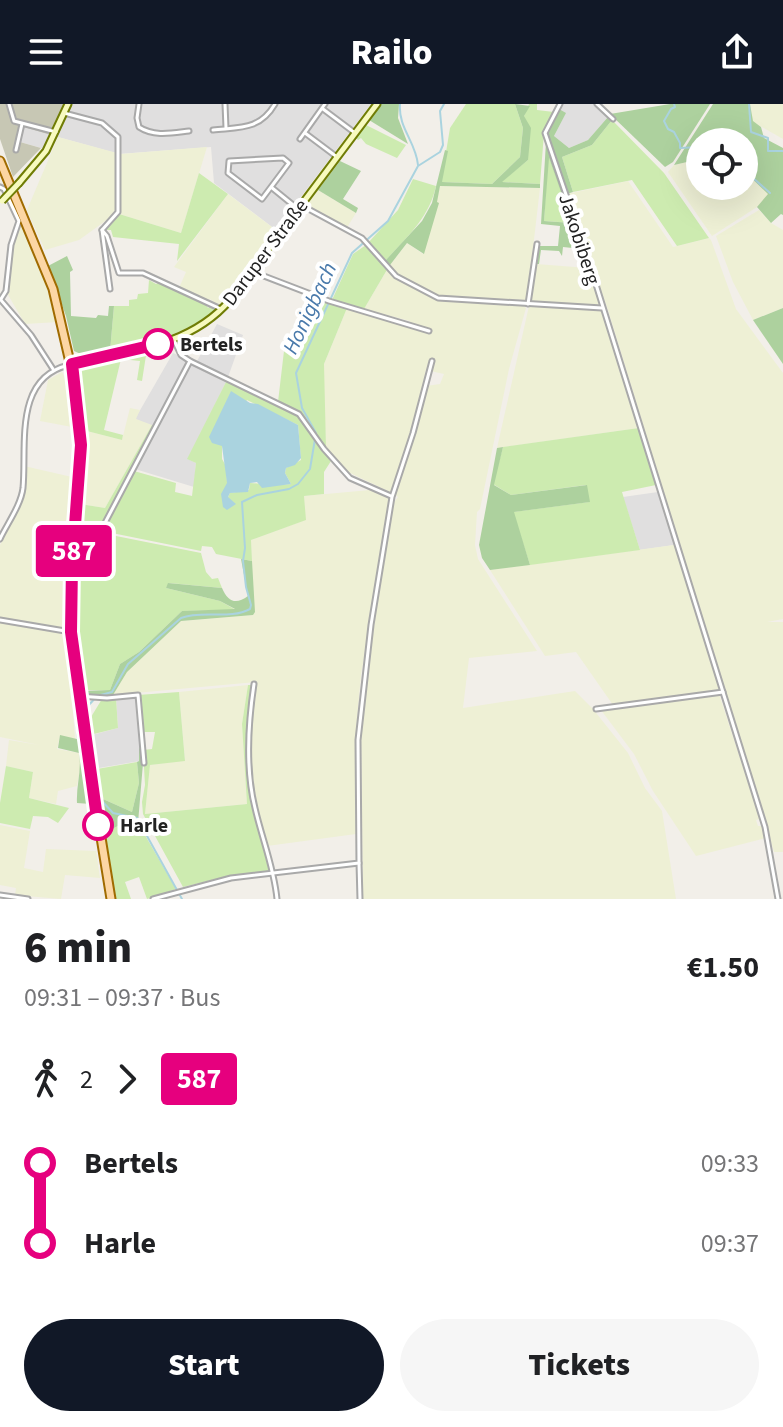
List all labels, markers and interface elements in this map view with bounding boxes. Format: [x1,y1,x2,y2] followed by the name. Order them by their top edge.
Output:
[351,27,432,78] text: Railo
[24,30,68,74] icon: menu
[715,30,759,74] icon: share
[686,128,758,200] map controls
[686,128,758,200] button: locate
[551,190,607,288] street label: Jakobiberg
[216,193,315,312] street label: Daruper Straße
[275,257,345,360] water label: Honigbach
[143,329,173,359] marker: Bertels
[180,331,243,359] place label: Bertels
[28,525,120,577] line badge: 587
[52,531,96,571] text: 587
[83,810,113,840] marker: Harle
[120,812,168,840] place label: Harle
[24,917,132,980] text: 6 min
[687,946,759,989] text: €1.50
[24,979,220,1016] text: 09:31 – 09:37 · Bus
[24,1057,68,1101] icon: walk
[105,1057,149,1101] icon: forward
[177,1059,221,1099] text: 587
[80,1061,93,1098] text: 2
[84,1142,178,1185] text: Bertels
[701,1145,759,1182] text: 09:33
[84,1222,156,1265] text: Harle
[701,1225,759,1262] text: 09:37
[24,1319,384,1411] button: Start
[400,1319,759,1411] button: Tickets

